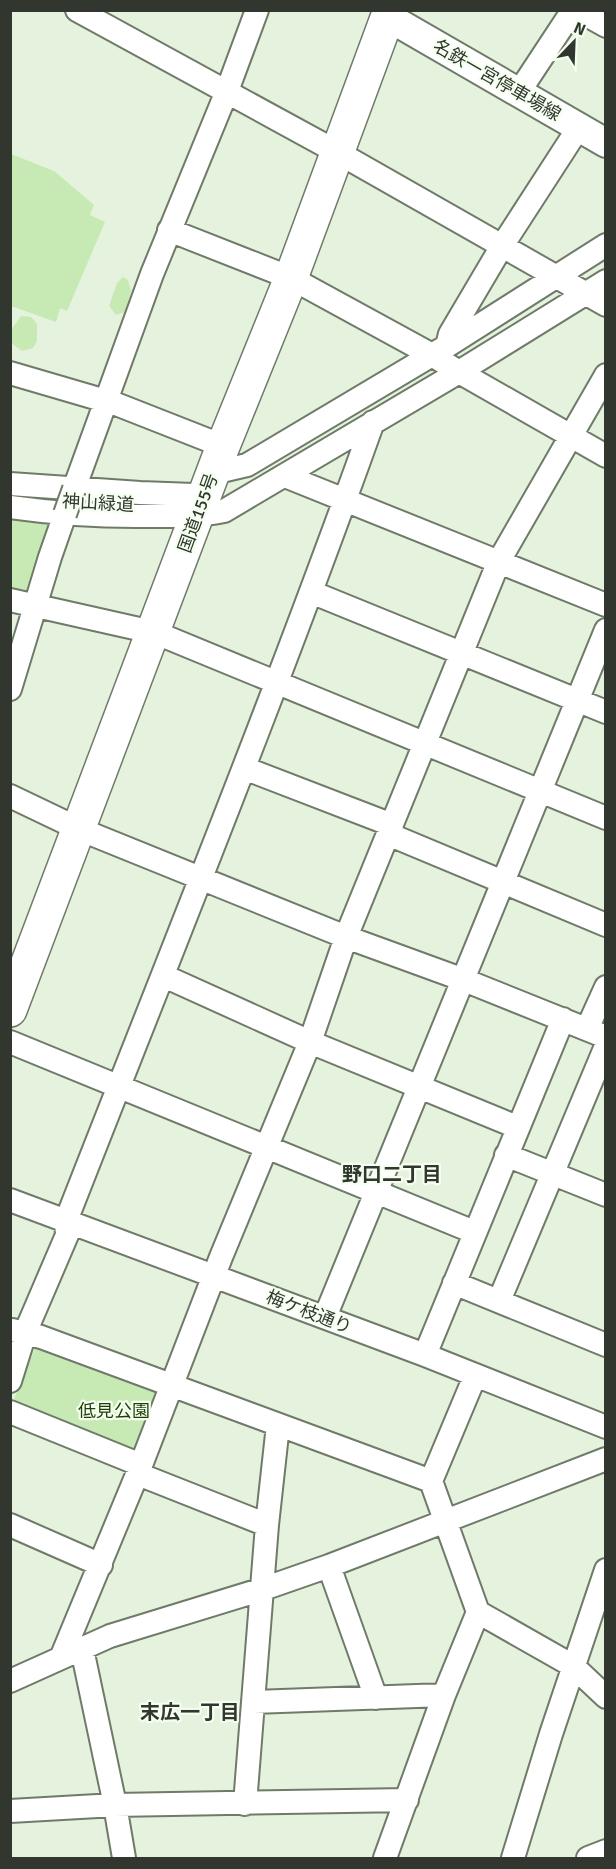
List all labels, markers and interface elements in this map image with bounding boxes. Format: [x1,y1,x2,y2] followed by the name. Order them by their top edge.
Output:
[544,12,604,72] north arrow
[570,18,589,40] text: N
[429,34,565,126] street label: 名鉄一宮停車場線
[173,470,223,556] street label: 国道155号
[61,490,135,516] street label: 神山緑道
[342,1162,442,1187] district label: 野口二丁目
[263,1286,355,1338] street label: 梅ケ枝通り
[78,1400,150,1422] park label: 低見公園
[140,1700,240,1725] district label: 末広一丁目

